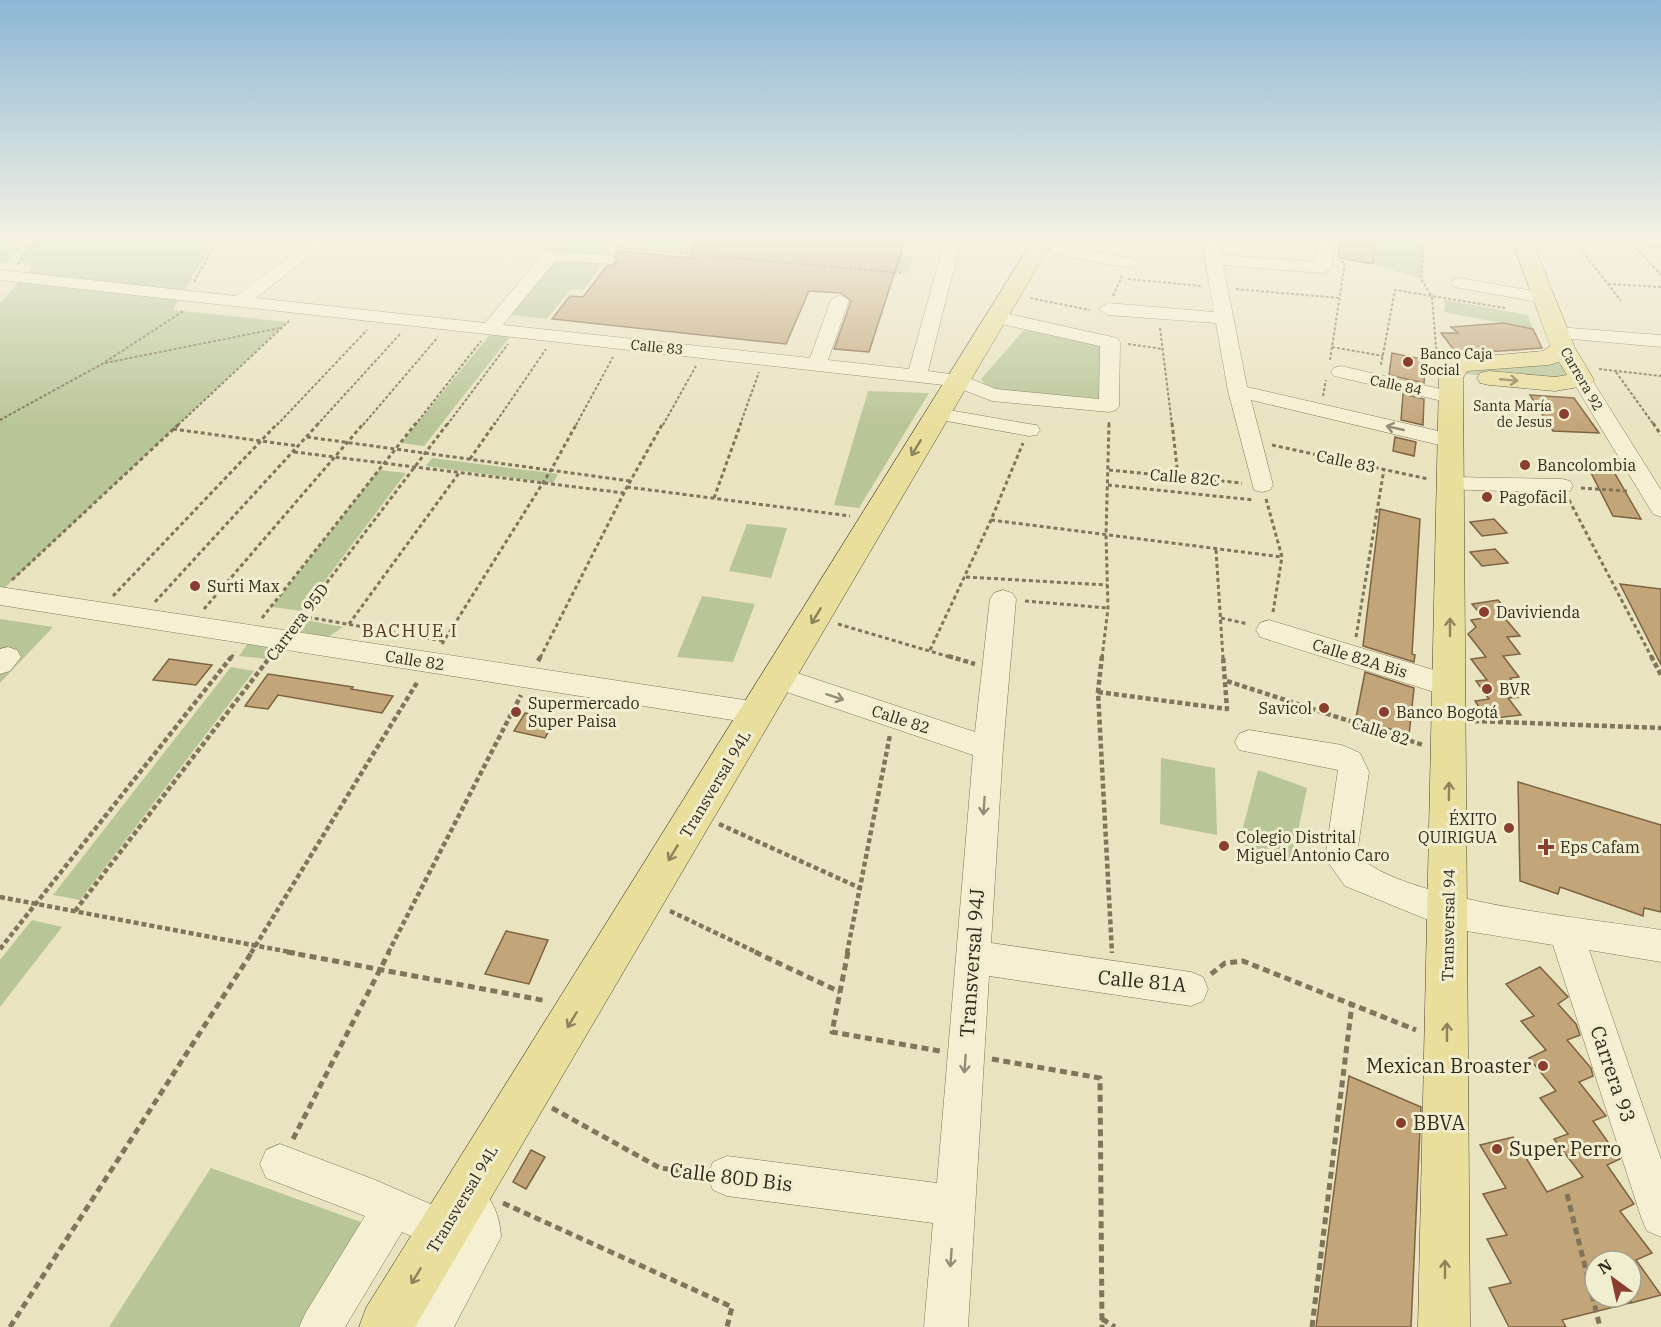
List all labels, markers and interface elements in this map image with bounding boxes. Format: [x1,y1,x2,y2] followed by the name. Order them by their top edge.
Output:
[630,335,684,359] street label: Calle 83
[1557,344,1607,414] street label: Carrera 92
[1420,345,1493,379] place label: Banco Caja Social
[1401,355,1415,369] marker: Banco Caja Social
[1368,371,1424,399] street label: Calle 84
[1499,375,1519,386] one-way arrow
[1473,397,1552,431] place label: Santa María de Jesus
[1557,407,1571,421] marker: Santa María de Jesus
[1385,421,1404,433] one-way arrow
[910,439,922,456] one-way arrow
[1315,445,1377,477] street label: Calle 83
[1537,455,1636,475] place label: Bancolombia
[1518,458,1532,472] marker: Bancolombia
[1149,464,1221,490] street label: Calle 82C
[1499,487,1567,507] place label: Pagofãcil
[1480,490,1494,504] marker: Pagofãcil
[207,576,280,596] place label: Surti Max
[188,579,202,593] marker: Surti Max
[261,579,333,665] street label: Carrera 95D
[1496,602,1581,622] place label: Davivienda
[1477,605,1491,619] marker: Davivienda
[810,607,822,624] one-way arrow
[1444,618,1456,638] one-way arrow
[362,619,458,642] district label: BACHUE I
[1310,634,1410,682] street label: Calle 82A Bis
[384,645,446,675] street label: Calle 82
[1499,679,1531,699] place label: BVR
[1480,682,1494,696] marker: BVR
[825,692,844,703] one-way arrow
[528,693,640,731] place label: Supermercado Super Paisa
[1259,698,1312,718] place label: Savicol
[869,700,933,738] street label: Calle 82
[1317,701,1331,715] marker: Savicol
[1396,702,1499,722] place label: Banco Bogotá
[509,705,523,719] marker: Supermercado Super Paisa
[1377,705,1391,719] marker: Banco Bogotá
[1349,712,1413,750] street label: Calle 82
[675,727,755,841] street label: Transversal 94L
[1443,781,1455,801] one-way arrow
[978,796,989,816] one-way arrow
[1418,808,1497,847] place label: ÉXITO QUIRIGUA
[1502,821,1516,835] marker: ÉXITO QUIRIGUA
[1236,827,1390,865] place label: Colegio Distrital Miguel Antonio Caro
[1560,837,1640,857] place label: Eps Cafam
[1537,838,1555,856] marker: Eps Cafam
[1217,839,1231,853] marker: Colegio Distrital Miguel Antonio Caro
[666,844,678,861] one-way arrow
[1437,869,1459,981] street label: Transversal 94
[953,887,990,1038] street label: Transversal 94J
[1097,963,1188,998] street label: Calle 81A
[565,1011,577,1028] one-way arrow
[1441,1022,1453,1042] one-way arrow
[1584,1022,1643,1126] street label: Carrera 93
[1366,1052,1531,1079] place label: Mexican Broaster
[959,1053,970,1073] one-way arrow
[1536,1059,1550,1073] marker: Mexican Broaster
[1413,1109,1465,1136] place label: BBVA
[1394,1116,1408,1130] marker: BBVA
[1509,1135,1622,1162] place label: Super Perro
[422,1142,502,1256] street label: Transversal 94L
[1490,1142,1504,1156] marker: Super Perro
[668,1156,794,1197] street label: Calle 80D Bis
[945,1248,956,1268] one-way arrow
[1583,1249,1643,1309] north arrow
[1594,1255,1616,1278] text: N
[1439,1259,1451,1279] one-way arrow
[409,1267,421,1284] one-way arrow

